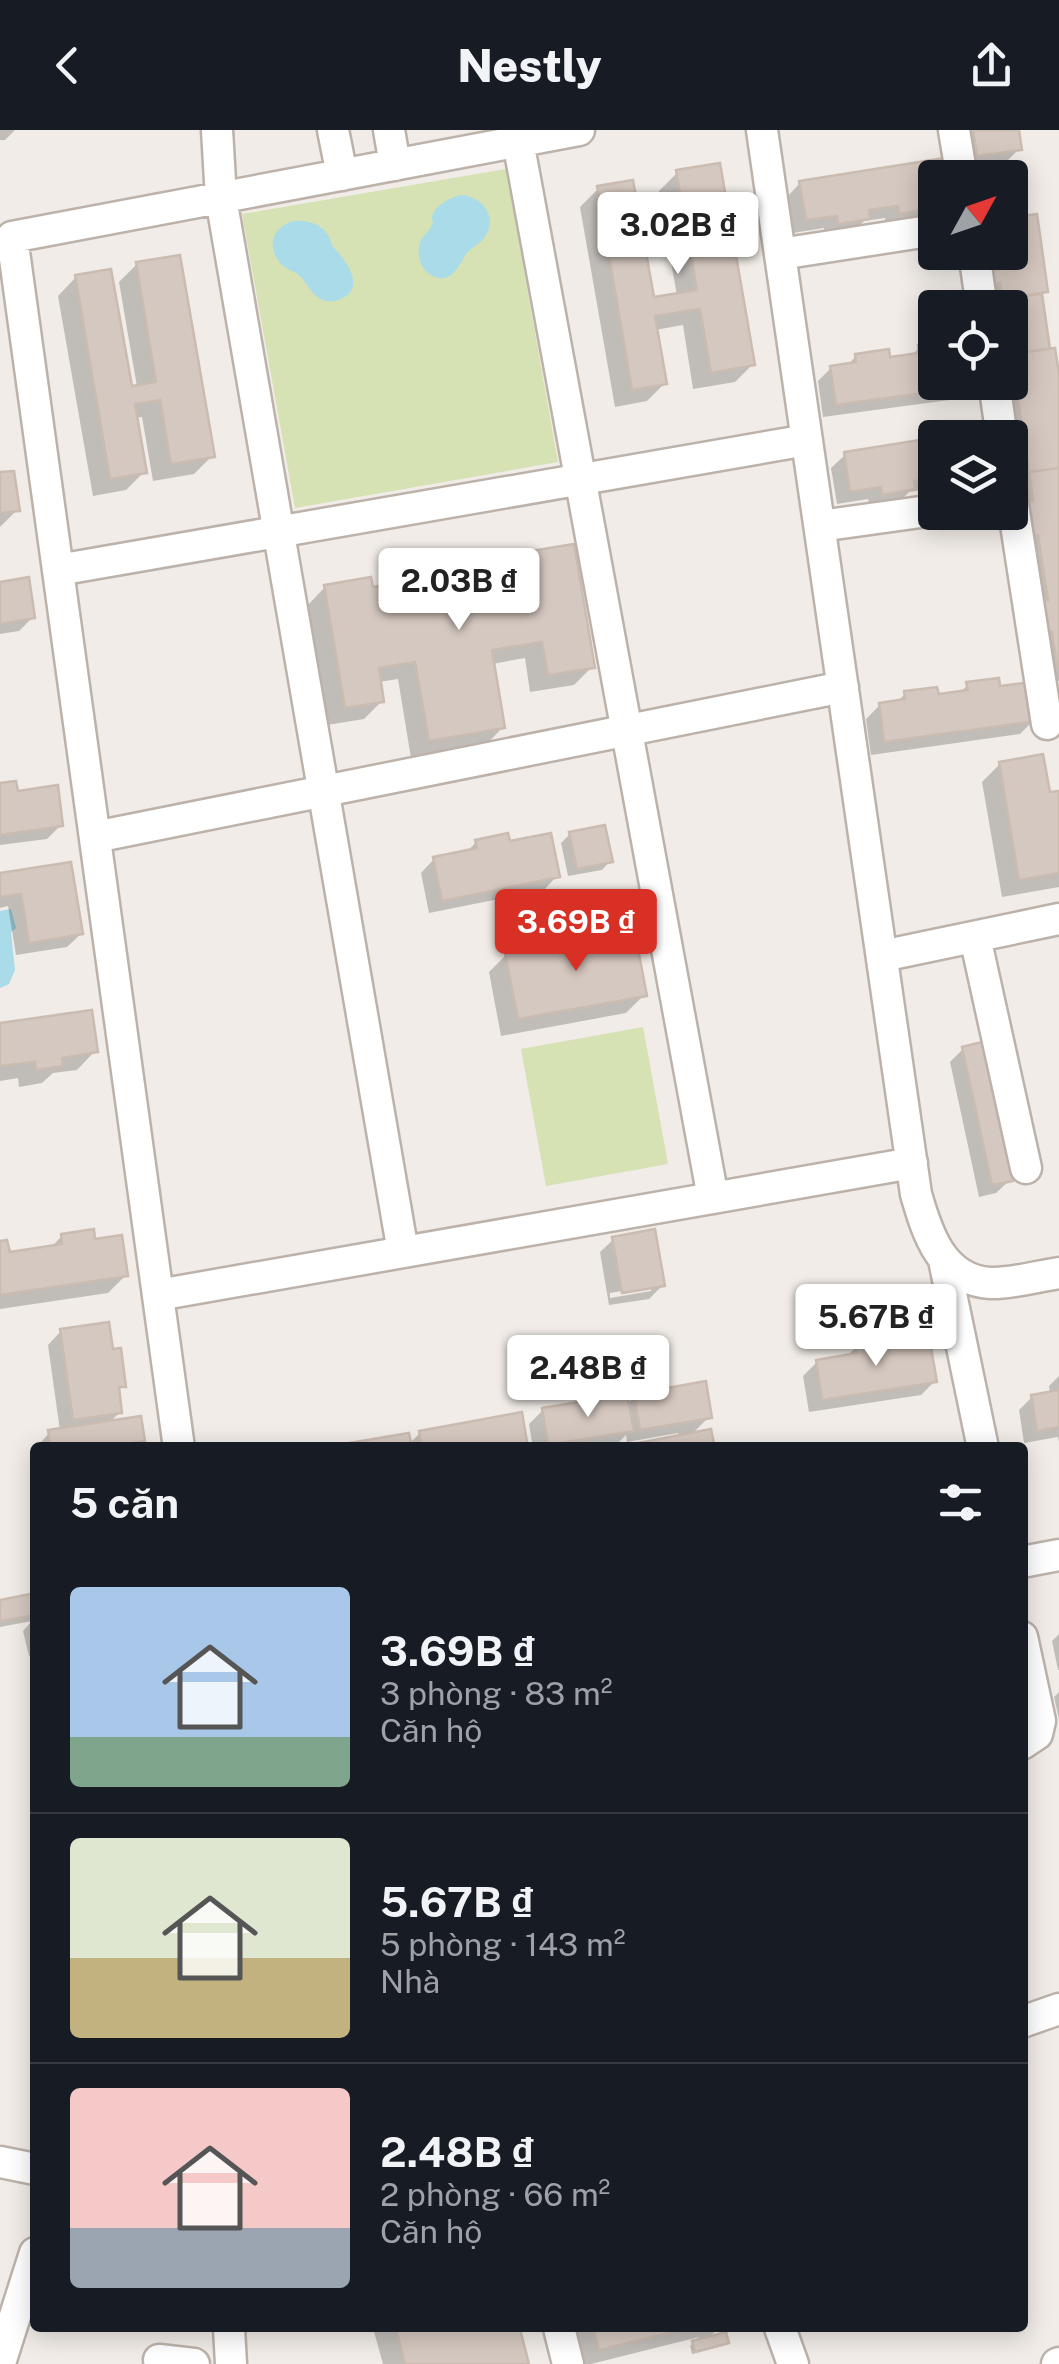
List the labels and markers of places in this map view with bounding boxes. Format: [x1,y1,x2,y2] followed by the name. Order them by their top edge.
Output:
[586,192,770,277] pin: 3.02B ₫
[367,548,551,633] pin: 2.03B ₫
[484,889,668,974] pin: 3.69B ₫
[784,1284,968,1369] pin: 5.67B ₫
[496,1335,680,1420] pin: 2.48B ₫

